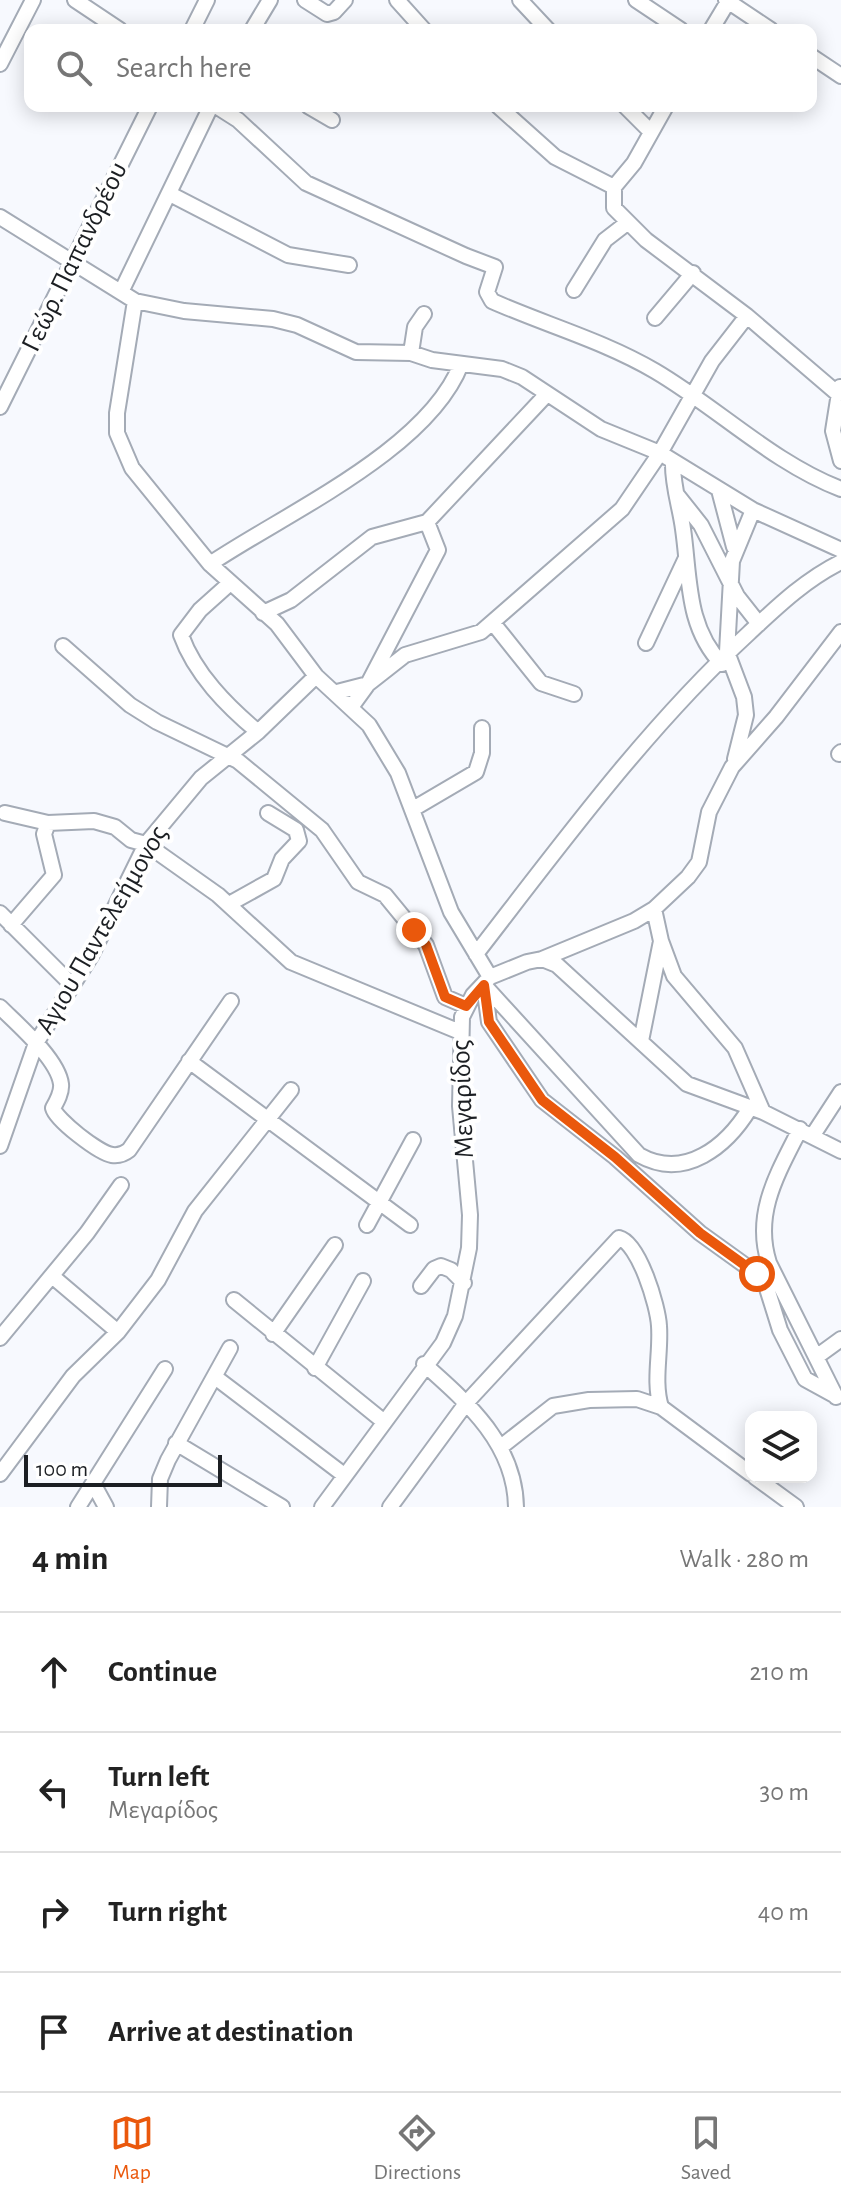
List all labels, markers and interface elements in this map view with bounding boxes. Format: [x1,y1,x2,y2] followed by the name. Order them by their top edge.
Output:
[24,24,817,112] search box
[52,46,96,90] icon: search
[116,53,252,83] text: Search here
[17,158,133,356] street label: Γεώρ. Παπανδρέου
[31,821,173,1039] street label: Αγιου Παντελεήμονος
[396,912,432,948] route end
[447,1039,479,1159] street label: Μεγαρίδος
[739,1256,775,1292] route start
[745,1411,817,1483] map controls
[745,1411,817,1483] button: layers
[24,1451,222,1487] scale bar
[36,1458,88,1480] text: 100 m
[32,1542,109,1576] text: 4 min
[679,1546,809,1572] text: Walk · 280 m
[32,1650,76,1694] icon: ahead
[108,1657,217,1687] text: Continue
[749,1659,809,1685] text: 210 m
[108,1762,209,1792] text: Turn left
[32,1770,76,1814] icon: left
[759,1779,809,1805] text: 30 m
[108,1797,218,1823] text: Μεγαρίδος
[32,1890,76,1934] icon: right
[108,1897,227,1927] text: Turn right
[758,1899,809,1925] text: 40 m
[32,2010,76,2054] icon: arrive
[108,2017,354,2047] text: Arrive at destination
[110,2111,154,2185] tab: Map
[373,2111,461,2185] tab: Directions
[681,2111,731,2185] tab: Saved

